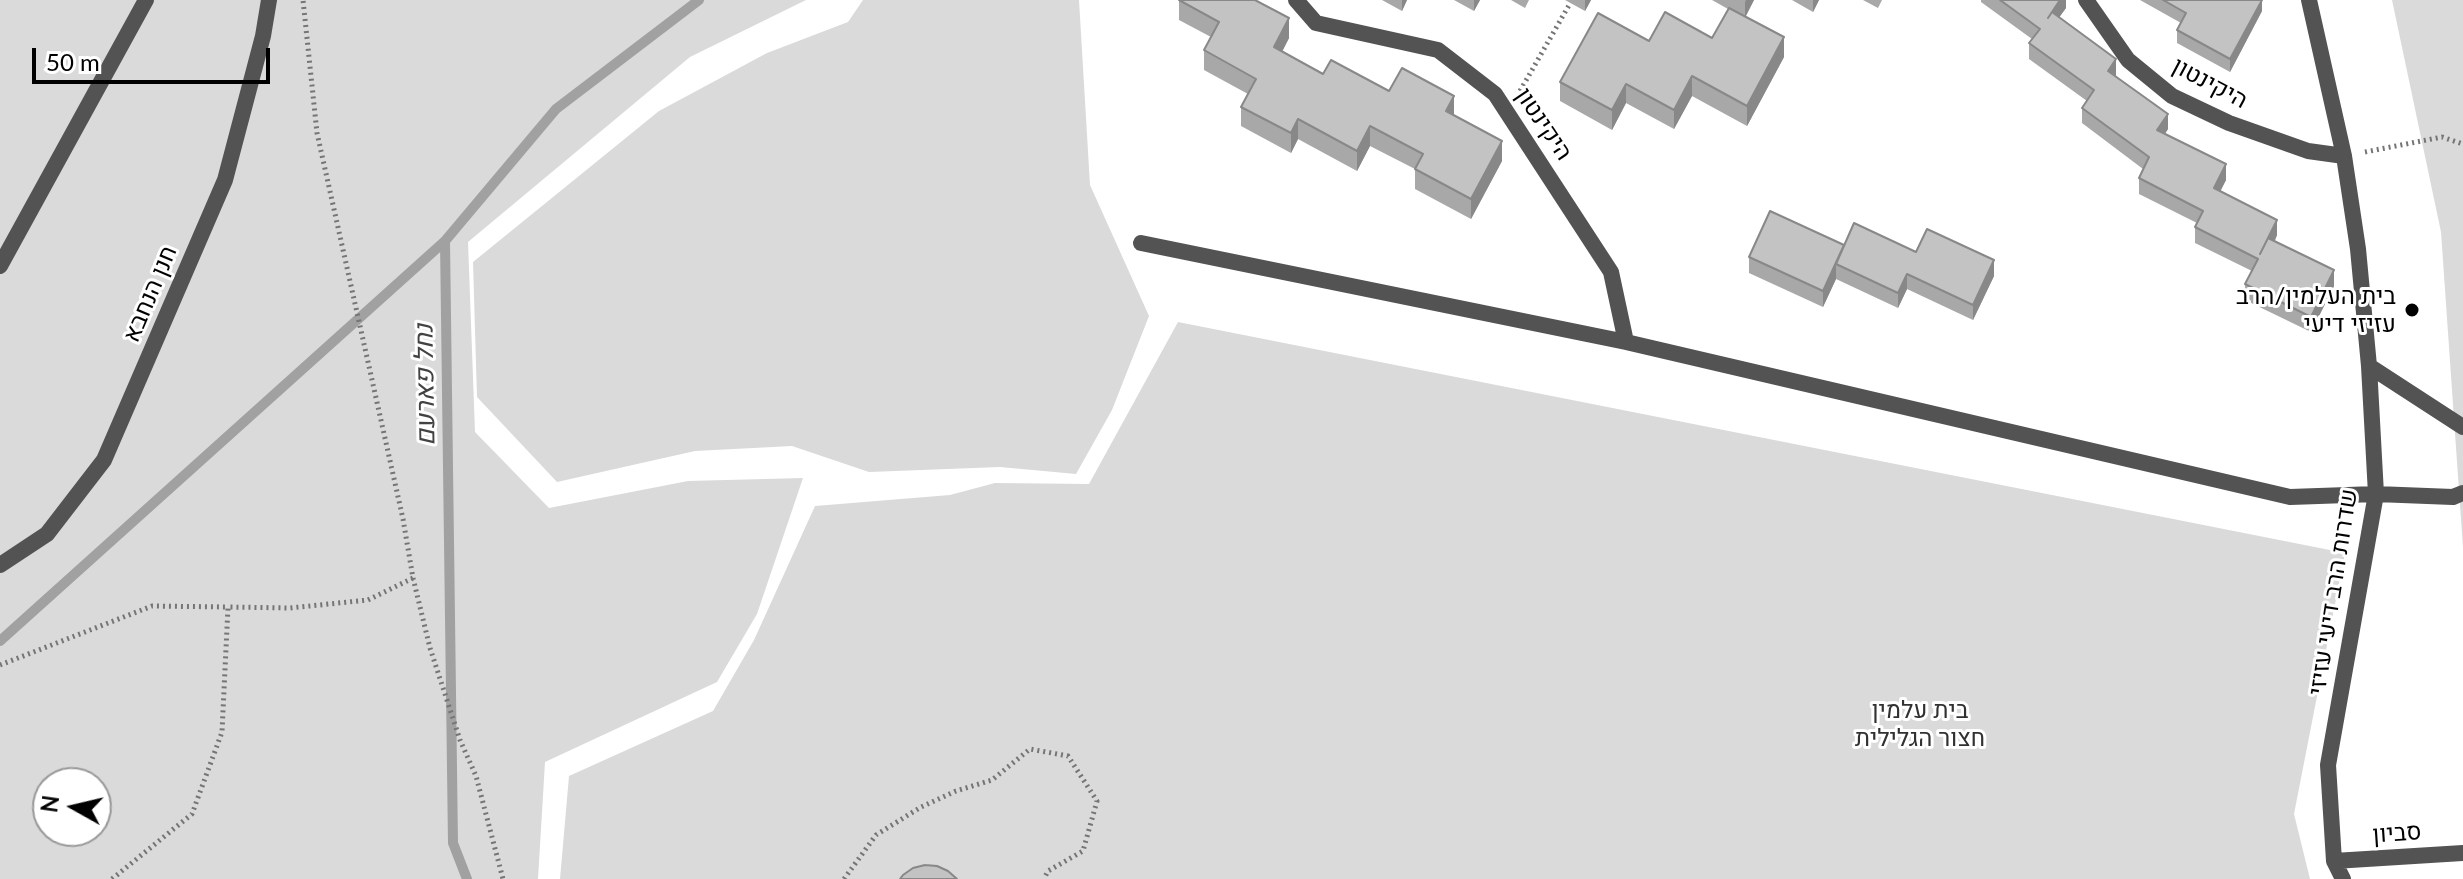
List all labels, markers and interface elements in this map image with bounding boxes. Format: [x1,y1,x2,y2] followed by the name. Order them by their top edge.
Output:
[36,32,274,82] scale bar
[46,47,100,76] text: 50 m
[2167,51,2253,115] street label: היקינטון
[1509,82,1579,166] street label: היקינטון
[117,242,183,346] street label: חנן הנחבא
[2236,282,2396,338] place label: בית העלמין/הרב עזיזי דיעי
[2403,301,2421,319] marker: בית העלמין/הרב עזיזי דיעי
[408,324,442,446] water label: נחל פארעם
[2302,487,2364,697] street label: שדרות הרב דיעי עזיזי
[1855,696,1985,752] park label: בית עלמין חצור הגלילית
[32,767,112,847] north arrow
[35,794,64,814] text: N
[2371,817,2423,849] street label: סביון

